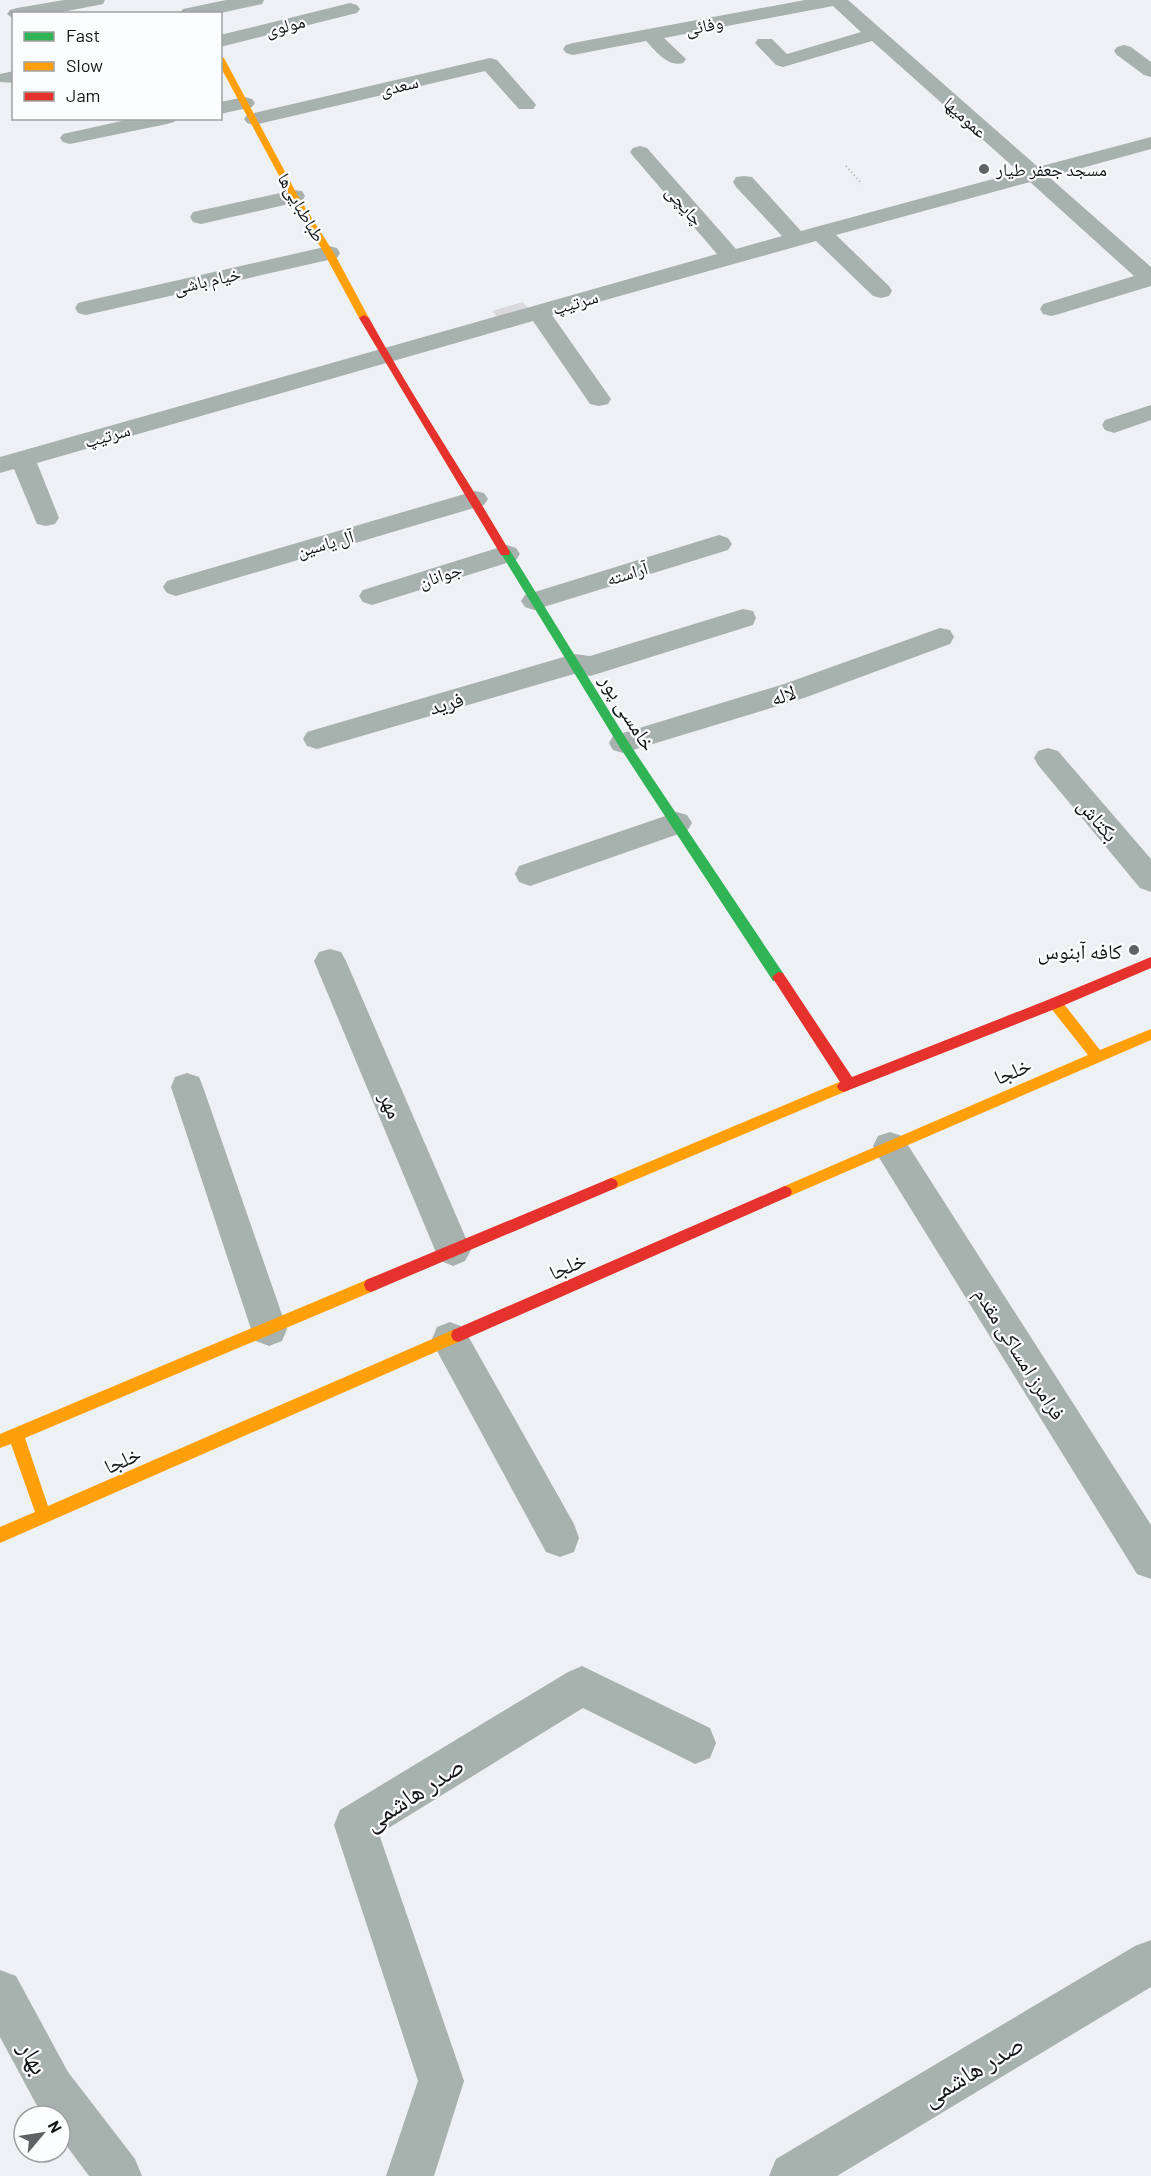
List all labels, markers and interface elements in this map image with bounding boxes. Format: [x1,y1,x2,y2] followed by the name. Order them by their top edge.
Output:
[263,9,307,41] street label: مولوی
[683,11,725,40] street label: وفائی
[12,12,222,120] legend
[66,24,100,46] text: Fast
[66,54,103,76] text: Slow
[378,70,421,101] street label: سعدی
[66,84,100,106] text: Jam
[939,92,992,142] street label: عمومیها
[995,158,1107,180] place label: مسجد جعفر طیار
[977,162,991,176] marker: مسجد جعفر طیار
[273,169,330,246] street label: طباطبایی‌ها
[661,180,709,230] street label: چایچی
[171,262,243,300] street label: خیام باشی
[550,285,601,320] street label: سرتیپ
[82,418,133,453] street label: سرتیپ
[294,524,357,563] street label: آل یاسین
[604,556,651,590] street label: آراسته
[416,558,465,593] street label: جوانان
[593,668,662,756] street label: خامسی پور
[767,678,799,710] street label: لاله
[426,685,466,719] street label: فرید
[1072,792,1125,847] street label: بکتاش
[1037,938,1122,965] place label: کافه آبنوس
[1127,943,1141,957] marker: کافه آبنوس
[990,1051,1034,1089] street label: خلجا
[374,1087,409,1122] street label: مهر
[545,1246,589,1284] street label: خلجا
[968,1282,1072,1426] street label: فرامرز امساکی مقدم
[100,1440,144,1478] street label: خلجا
[357,1748,470,1838] street label: صدر هاشمی
[915,2026,1030,2113] street label: صدر هاشمی
[12,2034,57,2080] street label: بهار
[12,2104,72,2164] north arrow
[45,2117,66,2136] text: N

